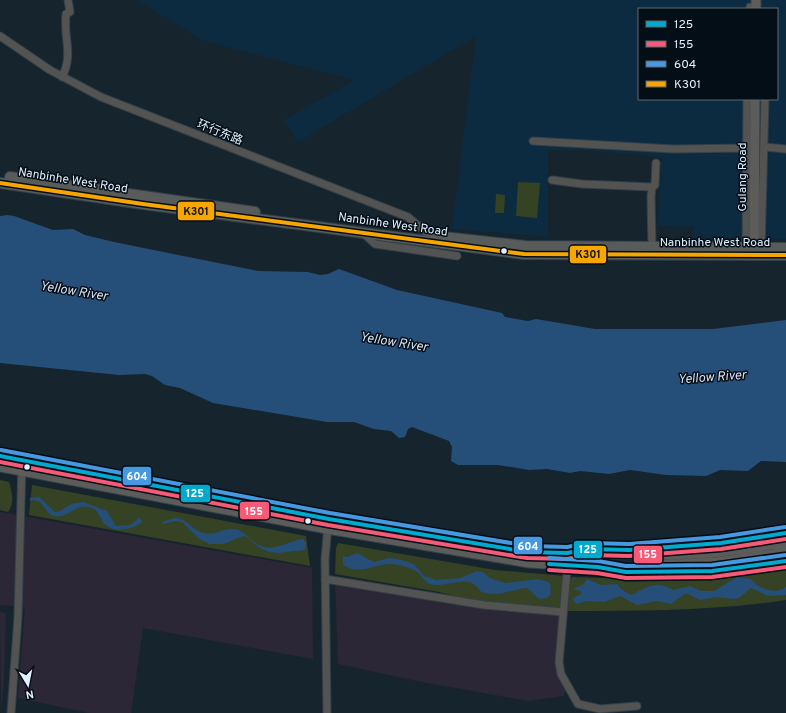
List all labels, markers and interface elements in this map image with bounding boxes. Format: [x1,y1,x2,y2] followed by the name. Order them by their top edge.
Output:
[638,8,778,100] legend
[674,17,693,33] text: 125
[674,37,693,53] text: 155
[674,57,696,73] text: 604
[674,77,701,93] text: K301
[194,117,245,149] street label: 环行东路
[735,143,751,211] street label: Gulang Road
[17,164,129,198] street label: Nanbinhe West Road
[177,201,215,221] line badge: K301
[183,205,209,219] text: K301
[337,209,449,241] street label: Nanbinhe West Road
[660,235,770,251] street label: Nanbinhe West Road
[569,245,607,264] line badge: K301
[499,246,509,256] unlabelled marker
[575,248,601,262] text: K301
[39,279,110,305] water label: Yellow River
[359,330,430,356] water label: Yellow River
[677,368,748,388] water label: Yellow River
[22,462,32,472] unlabelled marker
[122,466,152,486] line badge: 604
[126,470,148,484] text: 604
[180,484,211,503] line badge: 125
[186,487,204,501] text: 125
[239,501,270,520] line badge: 155
[245,505,263,519] text: 155
[303,516,313,526] unlabelled marker
[513,536,543,555] line badge: 604
[517,540,539,554] text: 604
[573,540,603,559] line badge: 125
[579,543,597,557] text: 125
[633,545,663,564] line badge: 155
[639,548,657,562] text: 155
[8,665,48,705] north arrow
[24,686,35,701] text: N

